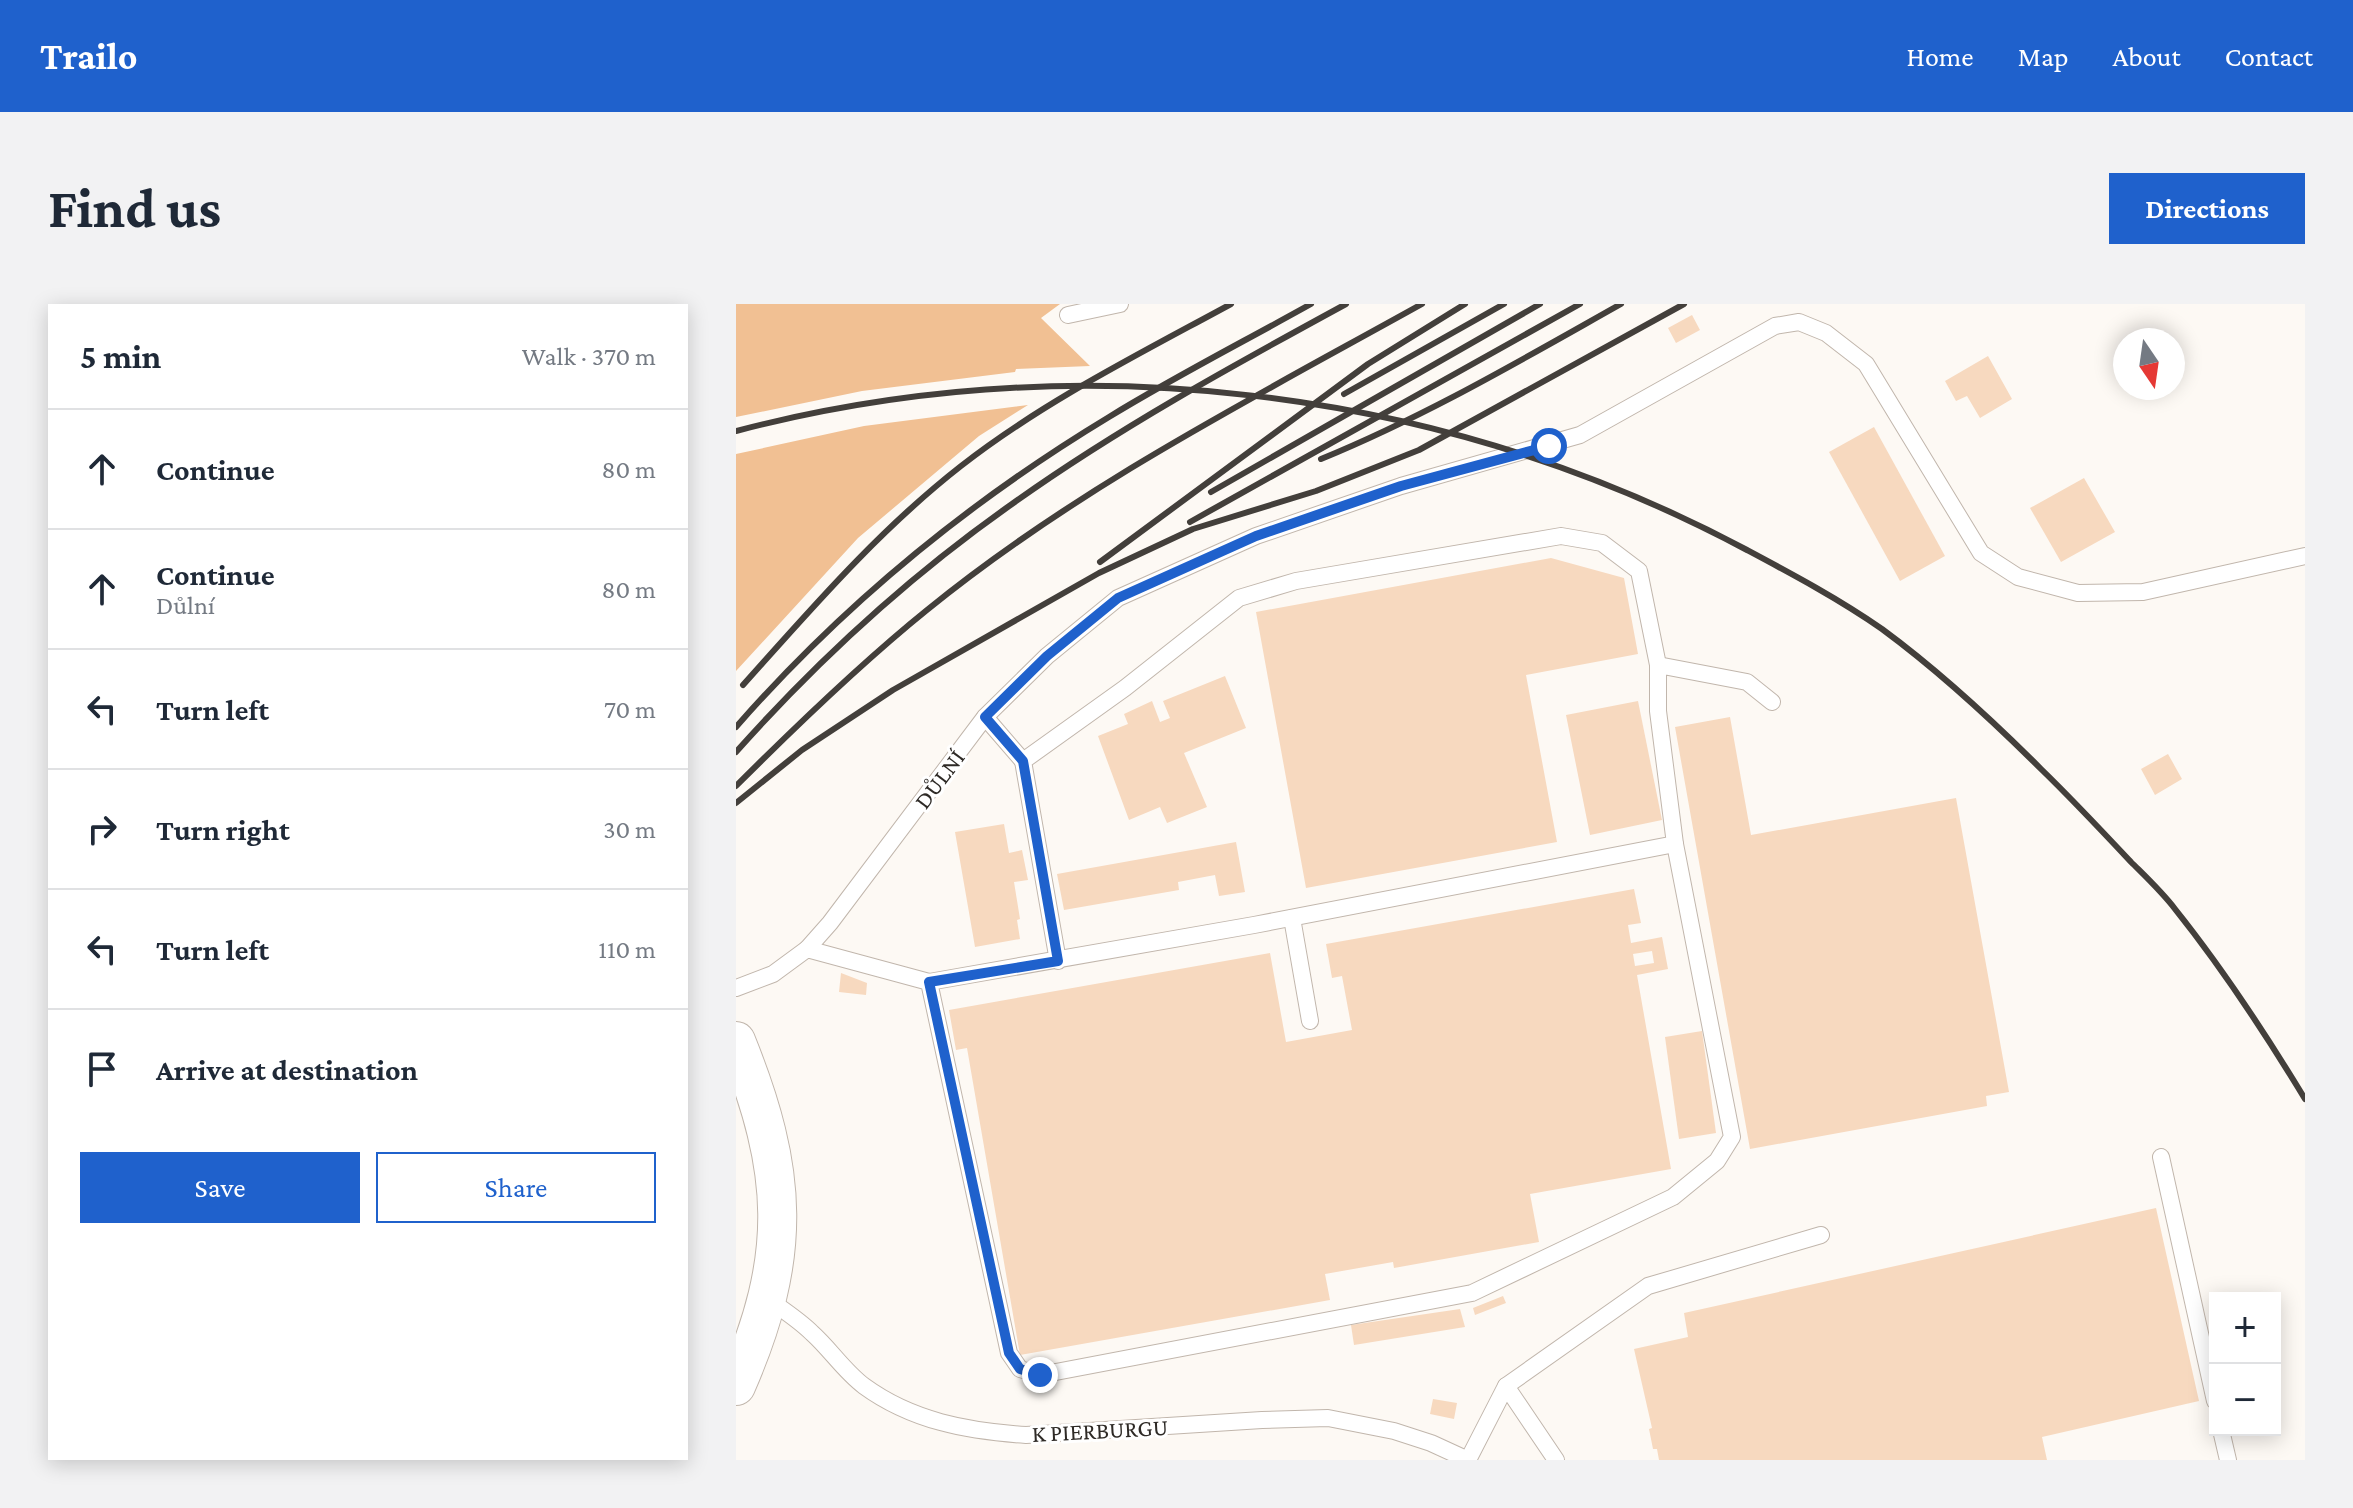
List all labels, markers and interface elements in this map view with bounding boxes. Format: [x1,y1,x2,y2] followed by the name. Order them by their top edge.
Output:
[40,35,138,77] text: Trailo
[1907,41,1974,72] text: Home
[2018,41,2069,72] text: Map
[2113,41,2181,72] text: About
[2225,41,2313,72] text: Contact
[2109,173,2305,244] button: Directions
[48,177,221,239] text: Find us
[2113,328,2185,400] north arrow
[80,338,161,375] text: 5 min
[522,342,656,371] text: Walk · 370 m
[1531,428,1567,464] route start
[80,447,124,491] icon: ahead
[156,453,275,486] text: Continue
[602,455,656,484] text: 80 m
[156,558,275,591] text: Continue
[80,567,124,611] icon: ahead
[602,575,656,604] text: 80 m
[156,591,215,620] text: Důlní
[80,687,124,731] icon: left
[156,693,269,726] text: Turn left
[604,695,656,724] text: 70 m
[908,744,970,814] street label: DŮLNÍ
[80,807,124,851] icon: right
[156,813,290,846] text: Turn right
[603,815,656,844] text: 30 m
[80,927,124,971] icon: left
[156,933,269,966] text: Turn left
[598,935,656,964] text: 110 m
[80,1047,124,1091] icon: arrive
[156,1053,418,1086] text: Arrive at destination
[80,1152,360,1223] button: Save
[376,1152,656,1223] button: Share
[2209,1292,2281,1436] map controls
[2209,1292,2281,1364] button: +
[1022,1357,1058,1393] route end
[2209,1364,2281,1436] button: −
[1031,1413,1169,1447] street label: K PIERBURGU

